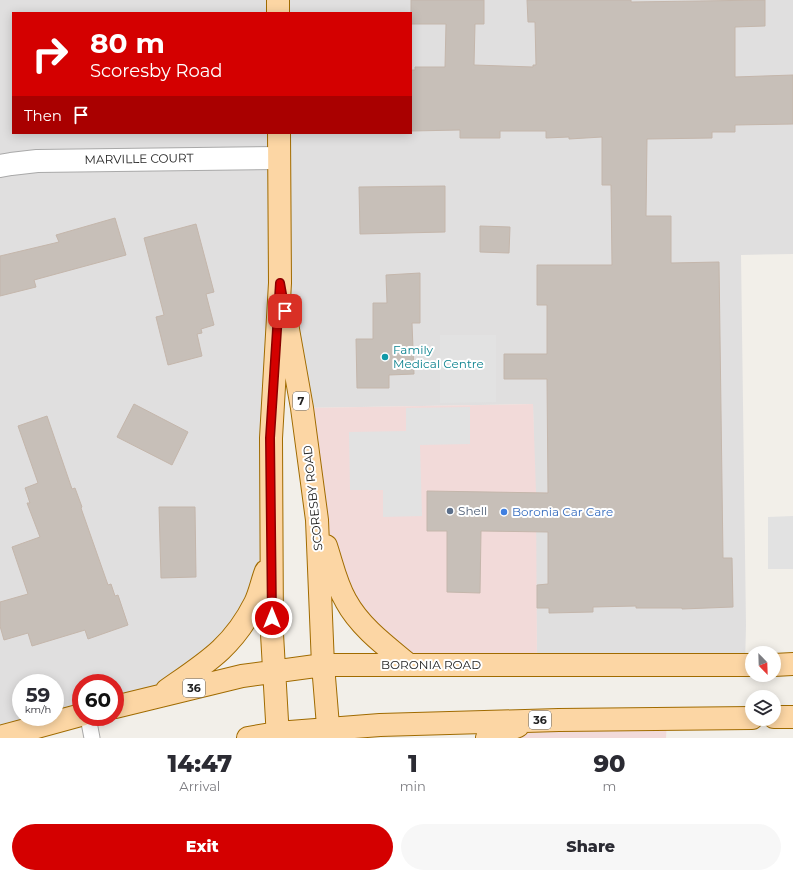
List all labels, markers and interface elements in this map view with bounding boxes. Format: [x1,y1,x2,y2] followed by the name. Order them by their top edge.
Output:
[90,26,165,60] text: 80 m
[24,28,76,80] icon: right
[90,60,222,82] text: Scoresby Road
[70,104,92,126] icon: arrive
[24,106,62,125] text: Then
[84,150,194,167] street label: MARVILLE COURT
[268,294,302,328] pin
[274,300,296,322] icon: arrive
[393,342,484,371] place label: Family Medical Centre
[380,352,390,362] marker: Family Medical Centre
[293,392,309,410] road number: 7
[299,444,326,552] street label: SCORESBY ROAD
[458,503,487,518] place label: Shell
[512,504,613,519] place label: Boronia Car Care
[445,506,455,516] marker: Shell
[499,507,509,517] marker: Boronia Car Care
[251,597,293,639] position arrow
[745,646,781,682] north arrow
[745,646,781,726] map controls
[381,657,481,672] street label: BORONIA ROAD
[72,674,124,726] speed limit sign: 60
[183,679,205,697] road number: 36
[26,683,50,707] text: 59
[745,690,781,726] button: layers
[25,703,51,716] text: km/h
[529,711,551,729] road number: 36
[168,749,232,778] text: 14:47
[408,749,418,778] text: 1
[593,749,625,778] text: 90
[179,778,220,794] text: Arrival
[400,778,426,794] text: min
[603,778,616,794] text: m
[12,824,393,870] button: Exit
[401,824,781,870] button: Share

